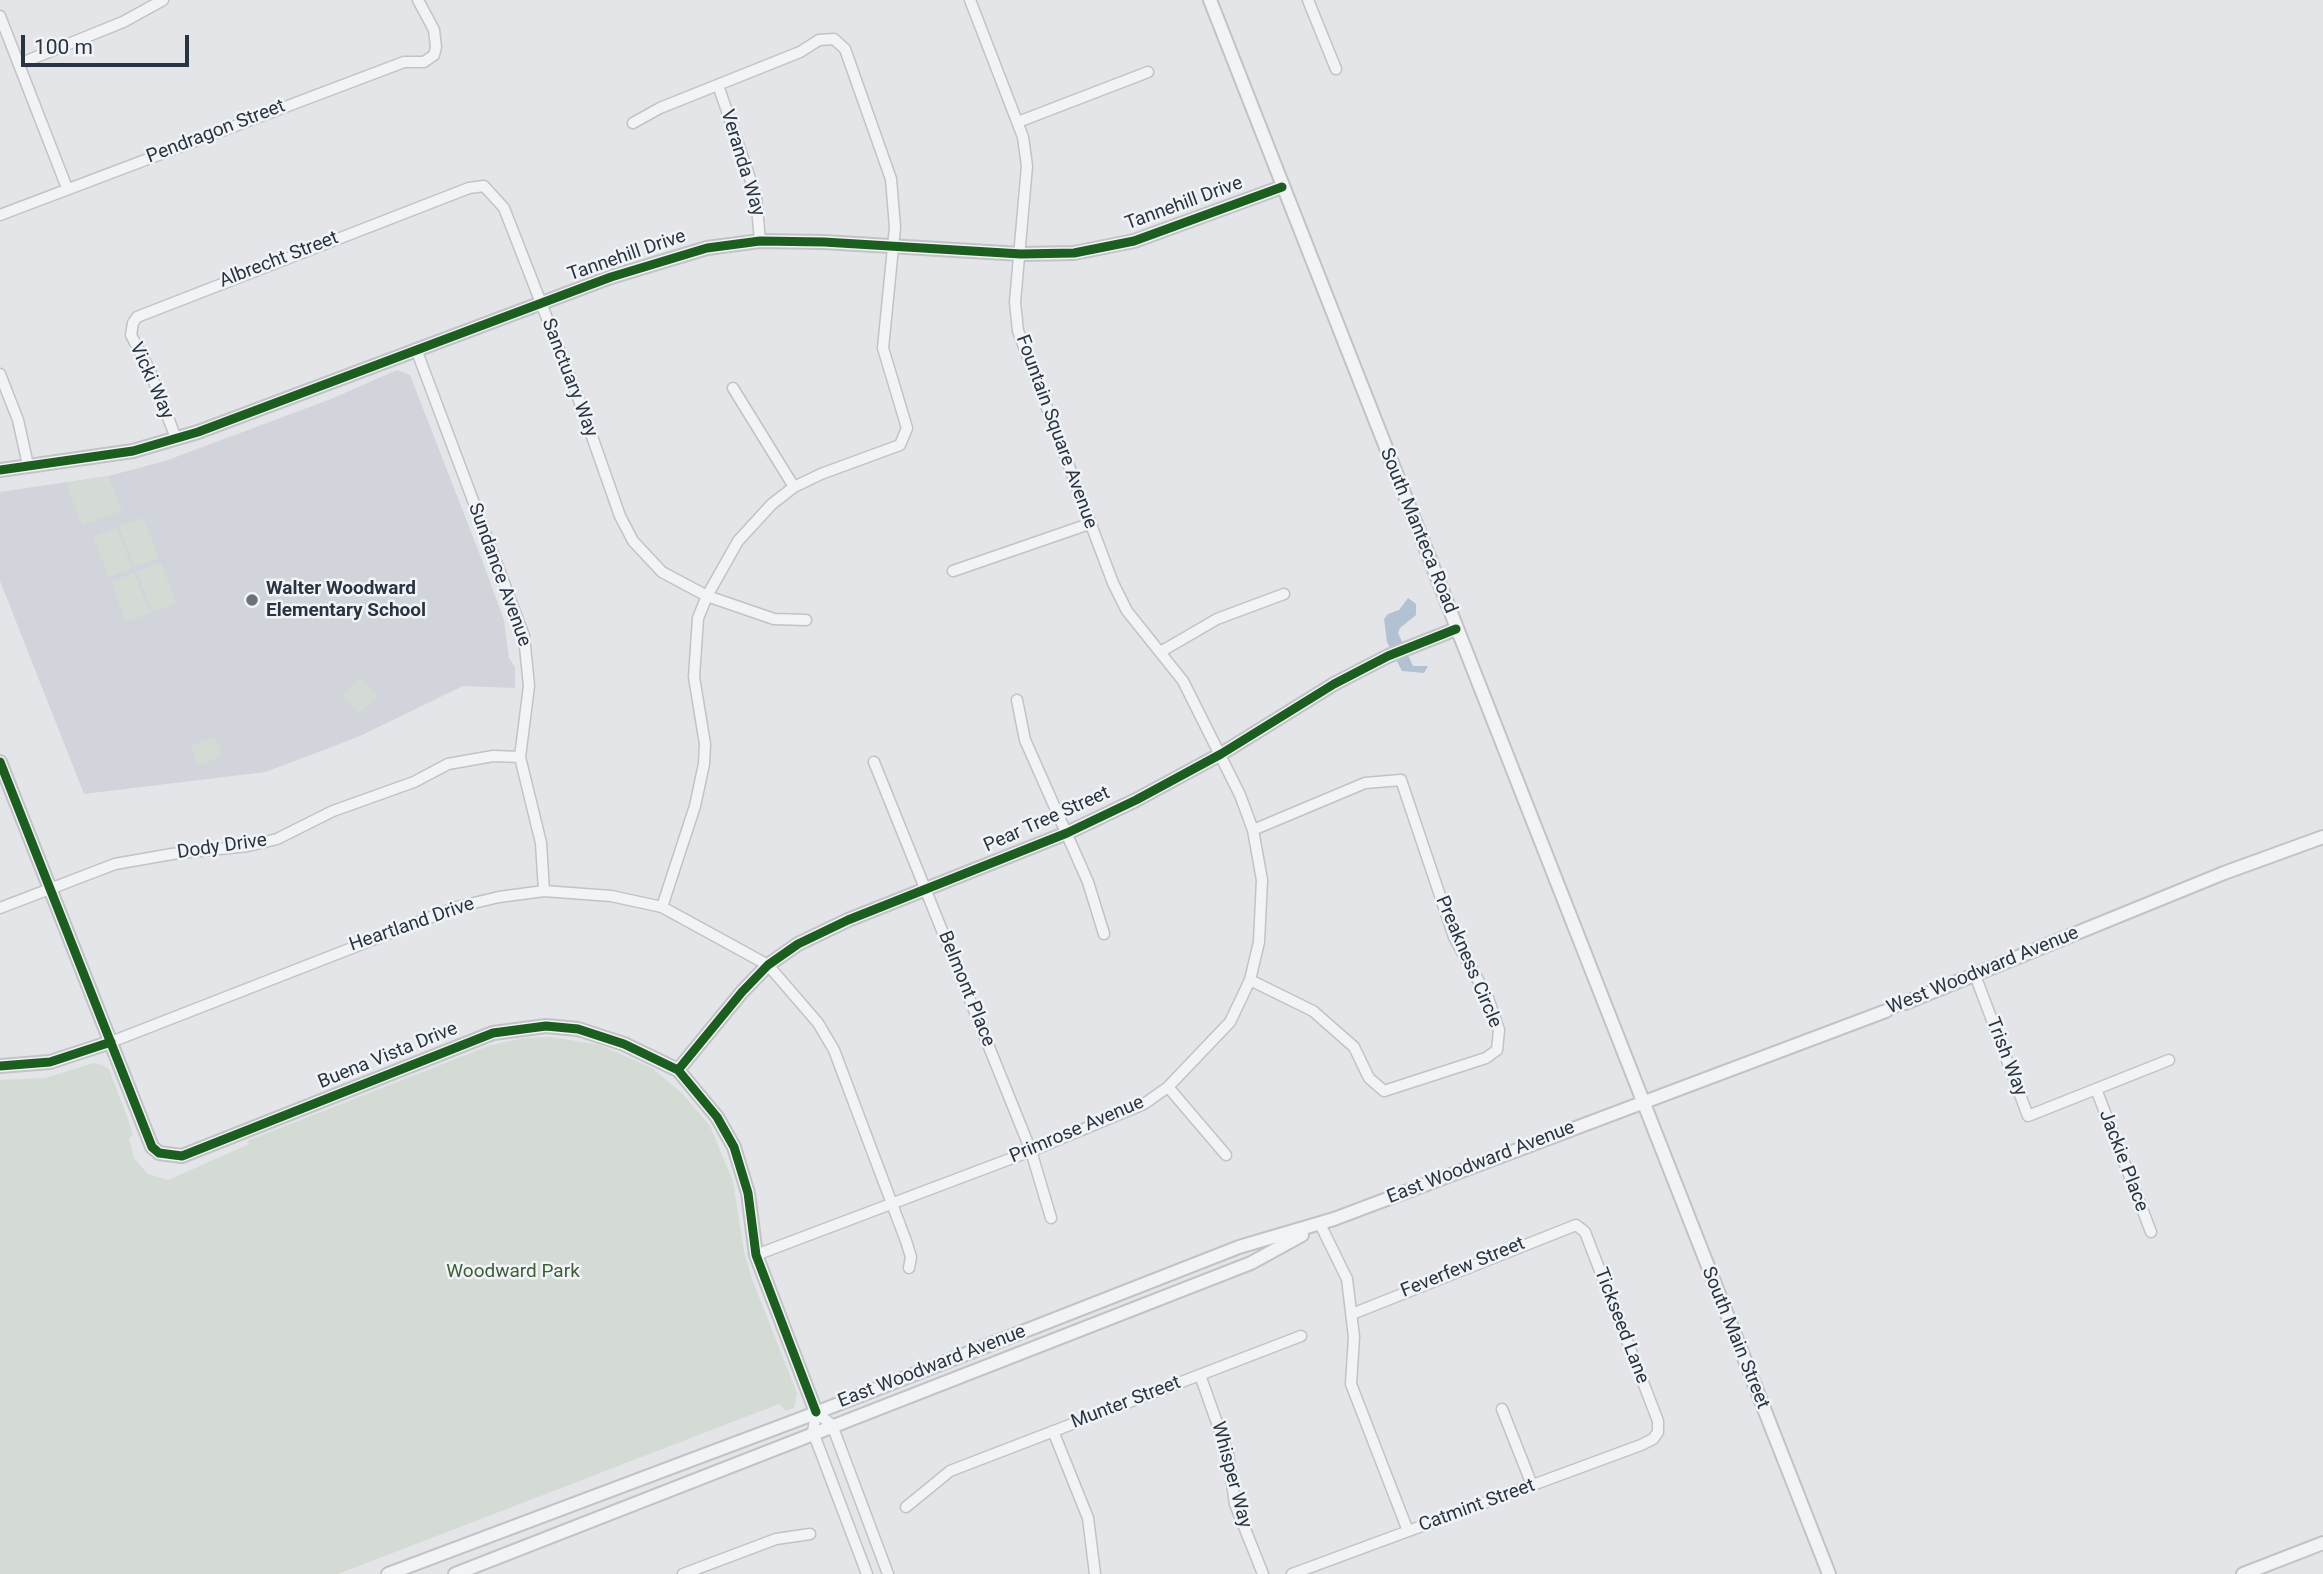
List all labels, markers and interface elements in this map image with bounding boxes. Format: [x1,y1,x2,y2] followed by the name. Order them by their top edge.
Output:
[24,21,192,65] scale bar
[34,35,93,59] text: 100 m
[144,95,288,169] street label: Pendragon Street
[715,107,769,219] street label: Veranda Way
[1122,172,1246,236] street label: Tannehill Drive
[565,225,689,287] street label: Tannehill Drive
[216,227,342,293] street label: Albrecht Street
[536,316,602,440] street label: Sanctuary Way
[1010,332,1102,532] street label: Fountain Square Avenue
[124,339,178,423] street label: Vicki Way
[1374,445,1462,617] street label: South Manteca Road
[463,500,535,650] street label: Sundance Avenue
[266,578,426,622] place label: Walter Woodward Elementary School
[244,592,260,608] marker: Walter Woodward Elementary School
[981,782,1113,858] street label: Pear Tree Street
[176,829,268,865] street label: Dody Drive
[347,893,477,957] street label: Heartland Drive
[1430,893,1506,1031] street label: Preakness Circle
[1884,922,2082,1020] street label: West Woodward Avenue
[933,928,999,1050] street label: Belmont Place
[1981,1014,2031,1100] street label: Trish Way
[315,1018,461,1094] street label: Buena Vista Drive
[1006,1091,1148,1169] street label: Primrose Avenue
[2093,1107,2153,1215] street label: Jackie Place
[1384,1117,1578,1209] street label: East Woodward Avenue
[1398,1233,1528,1303] street label: Feverfew Street
[446,1261,580,1283] park label: Woodward Park
[1696,1264,1774,1412] street label: South Main Street
[1588,1265,1654,1387] street label: Tickseed Lane
[835,1321,1029,1413] street label: East Woodward Avenue
[1068,1372,1184,1434] street label: Munter Street
[1206,1419,1256,1531] street label: Whisper Way
[1416,1474,1538,1538] street label: Catmint Street

